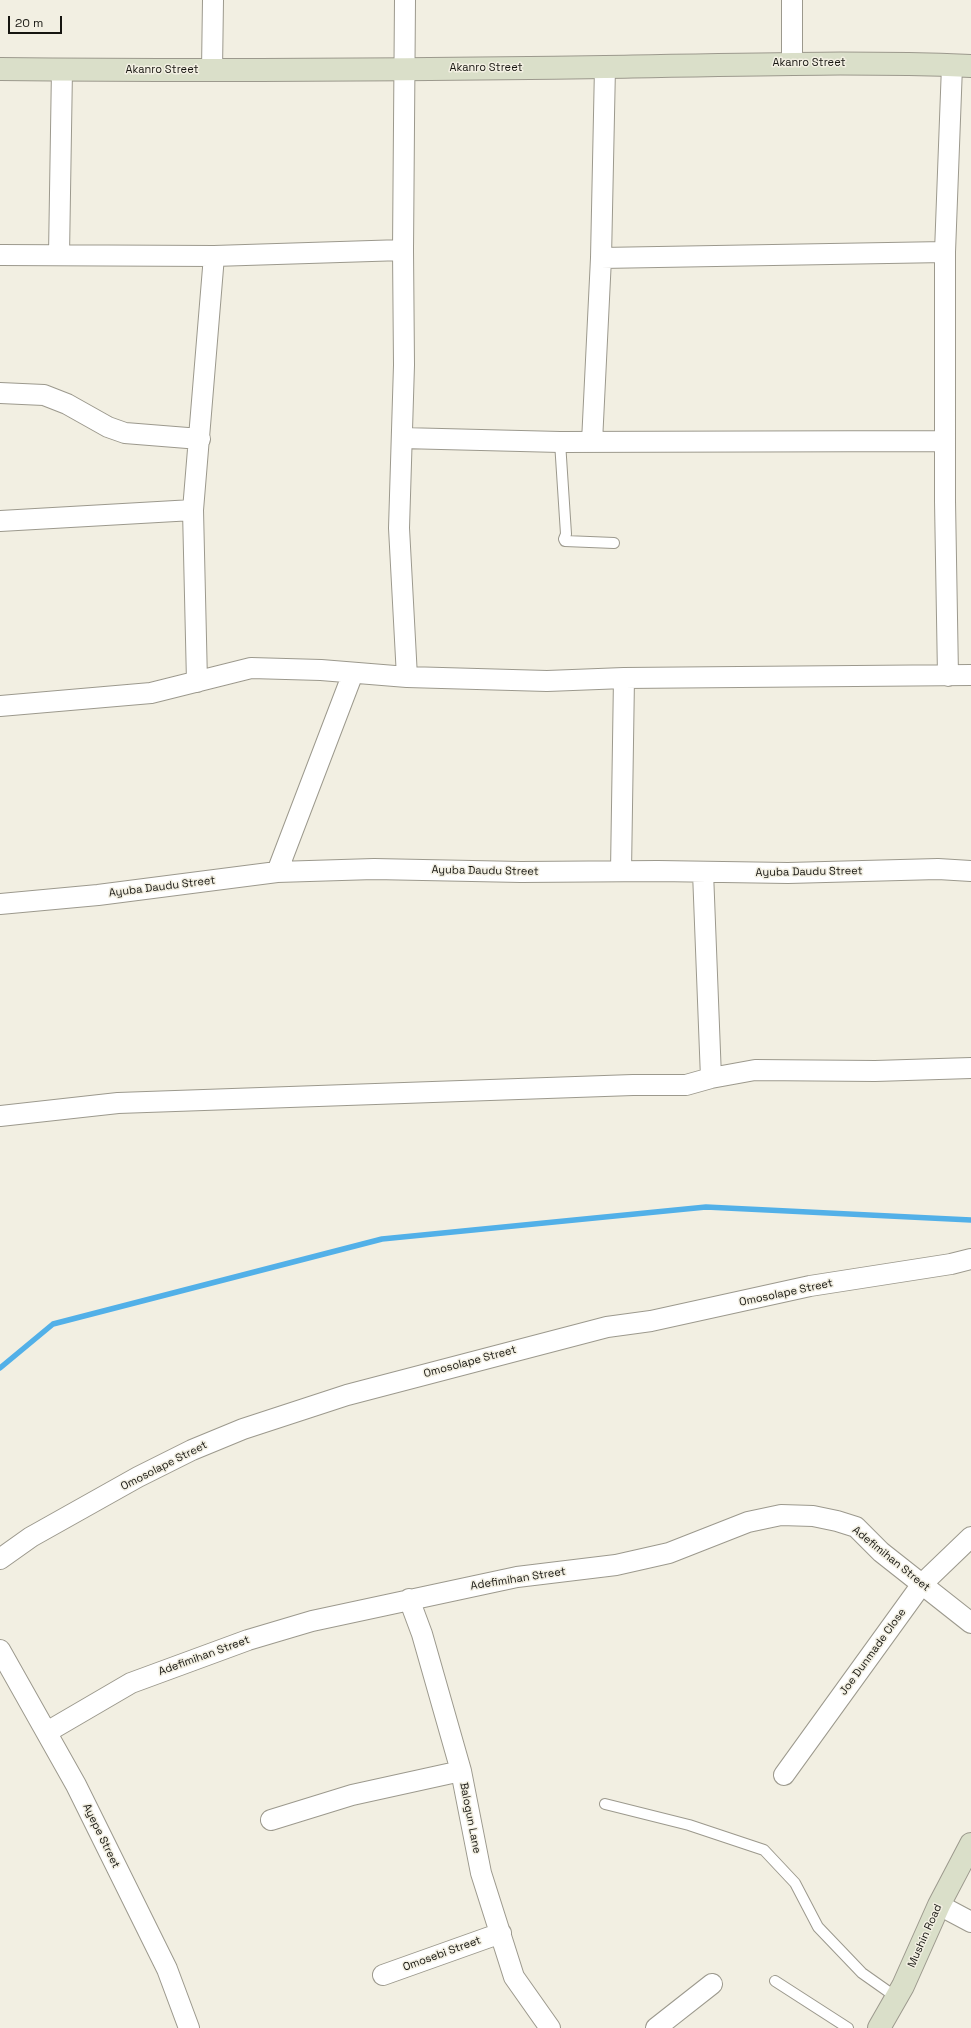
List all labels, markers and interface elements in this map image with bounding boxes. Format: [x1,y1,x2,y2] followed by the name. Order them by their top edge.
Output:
[10,8,64,34] scale bar
[15,15,43,31] text: 20 m
[773,56,845,70] street label: Akanro Street
[450,61,522,75] street label: Akanro Street
[126,63,198,77] street label: Akanro Street
[431,863,539,879] street label: Ayuba Daudu Street
[755,864,863,880] street label: Ayuba Daudu Street
[108,874,216,900] street label: Ayuba Daudu Street
[738,1277,834,1309] street label: Omosolape Street
[422,1343,518,1381] street label: Omosolape Street
[119,1438,209,1494] street label: Omosolape Street
[850,1524,932,1594] street label: Adefimihan Street
[470,1565,566,1593] street label: Adefimihan Street
[837,1606,909,1698] street label: Joe Dunmade Close
[157,1633,251,1679] street label: Adefimihan Street
[457,1781,483,1855] street label: Balogun Lane
[80,1802,122,1870] street label: Ayepe Street
[905,1902,945,1970] street label: Mushin Road
[401,1934,483,1974] street label: Omosebi Street

